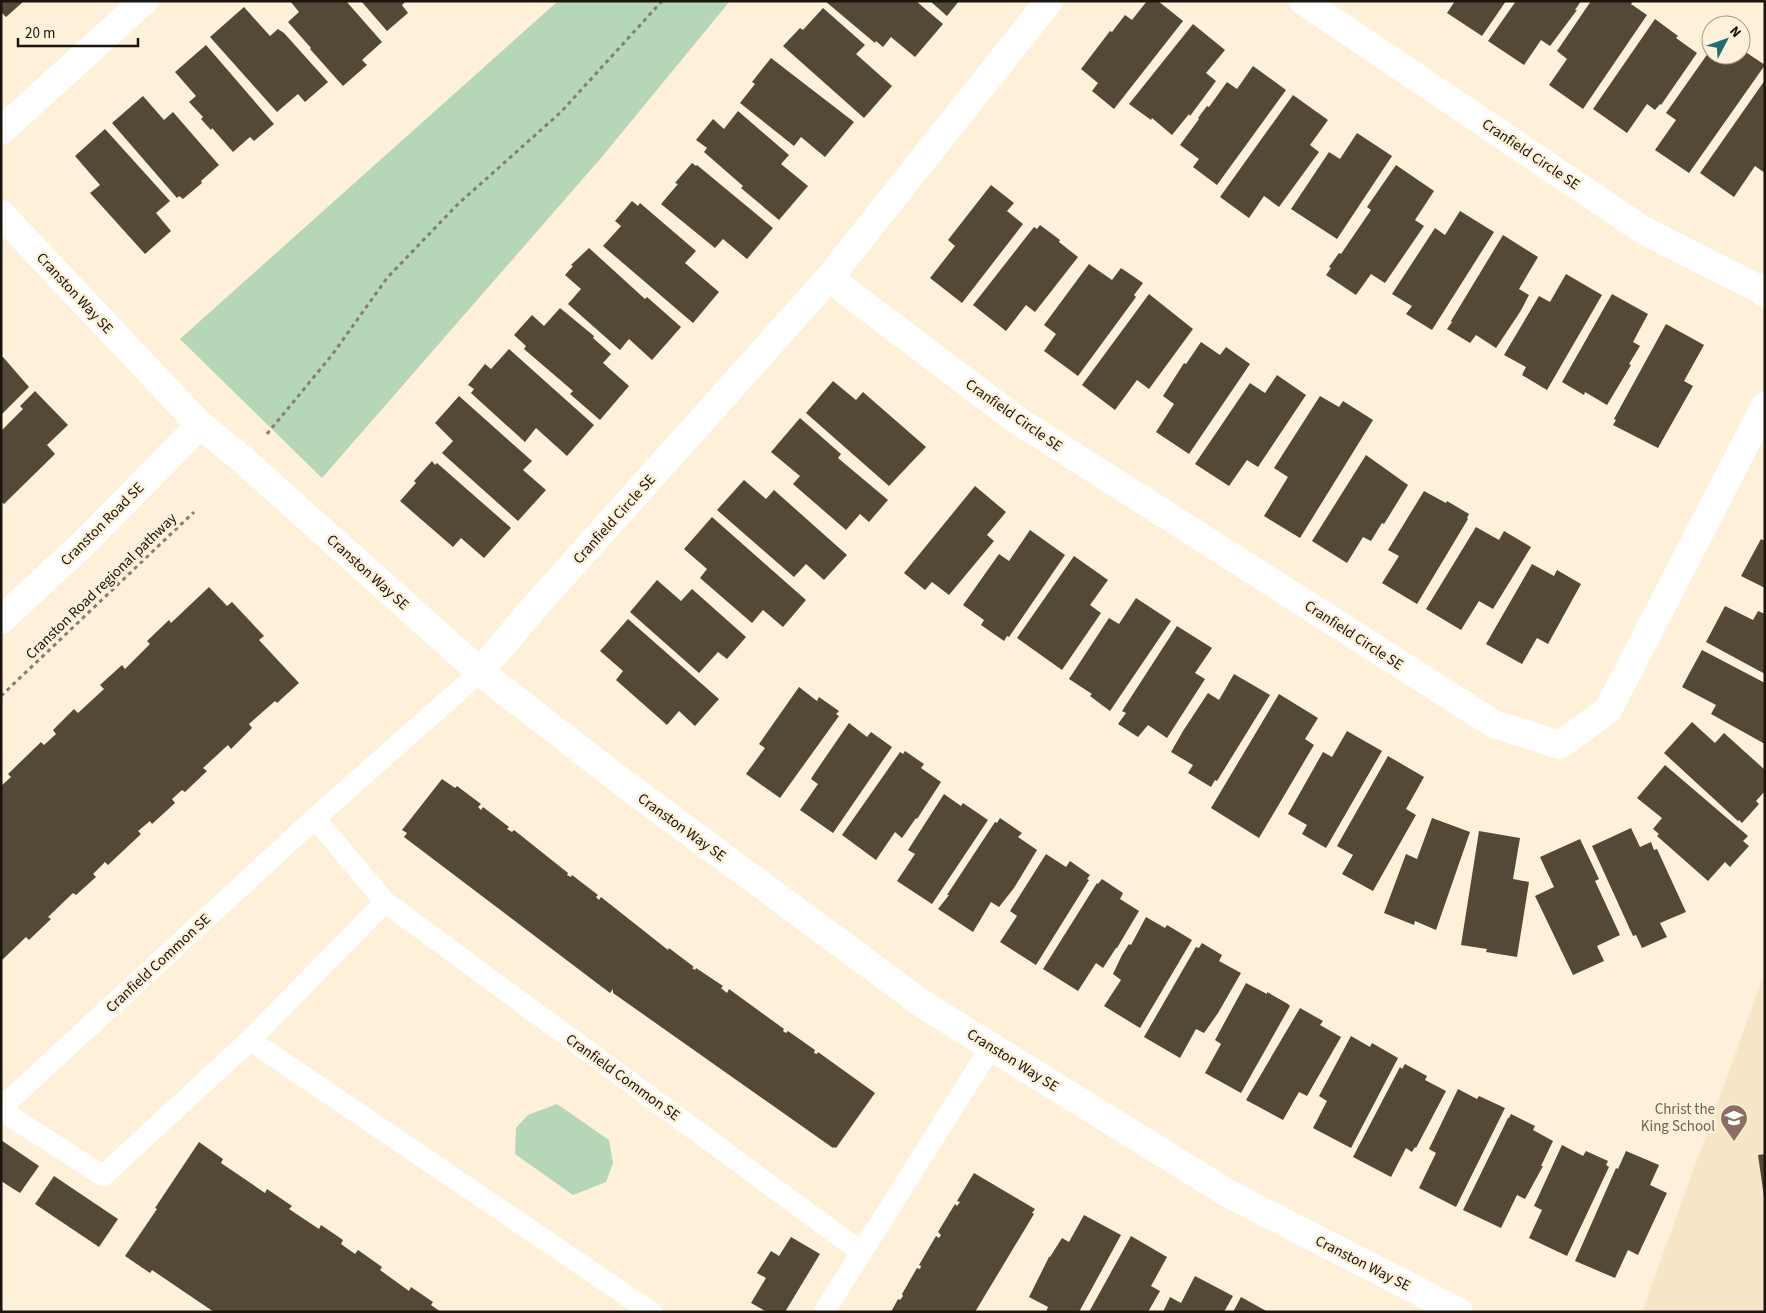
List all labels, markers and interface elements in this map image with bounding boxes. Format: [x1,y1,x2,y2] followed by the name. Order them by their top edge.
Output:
[18,15,138,47] scale bar
[1701,15,1751,65] north arrow
[1724,22,1746,42] text: N
[25,23,55,44] text: 20 m
[1478,114,1584,195] street label: Cranfield Circle SE
[31,248,118,339] street label: Cranston Way SE
[961,374,1067,457] street label: Cranfield Circle SE
[568,470,660,569] street label: Cranfield Circle SE
[56,478,149,571] street label: Cranston Road SE
[21,508,182,664] street label: Cranston Road regional pathway
[322,530,414,615] street label: Cranston Way SE
[1300,596,1407,675] street label: Cranfield Circle SE
[633,788,730,867] street label: Cranston Way SE
[101,909,216,1018] street label: Cranfield Common SE
[963,1024,1063,1097] street label: Cranston Way SE
[561,1029,684,1126] street label: Cranfield Common SE
[1641,1099,1715,1137] place label: Christ the King School
[1719,1103,1749,1142] school or university icon: Christ the King School
[1311,1230,1414,1297] street label: Cranston Way SE

